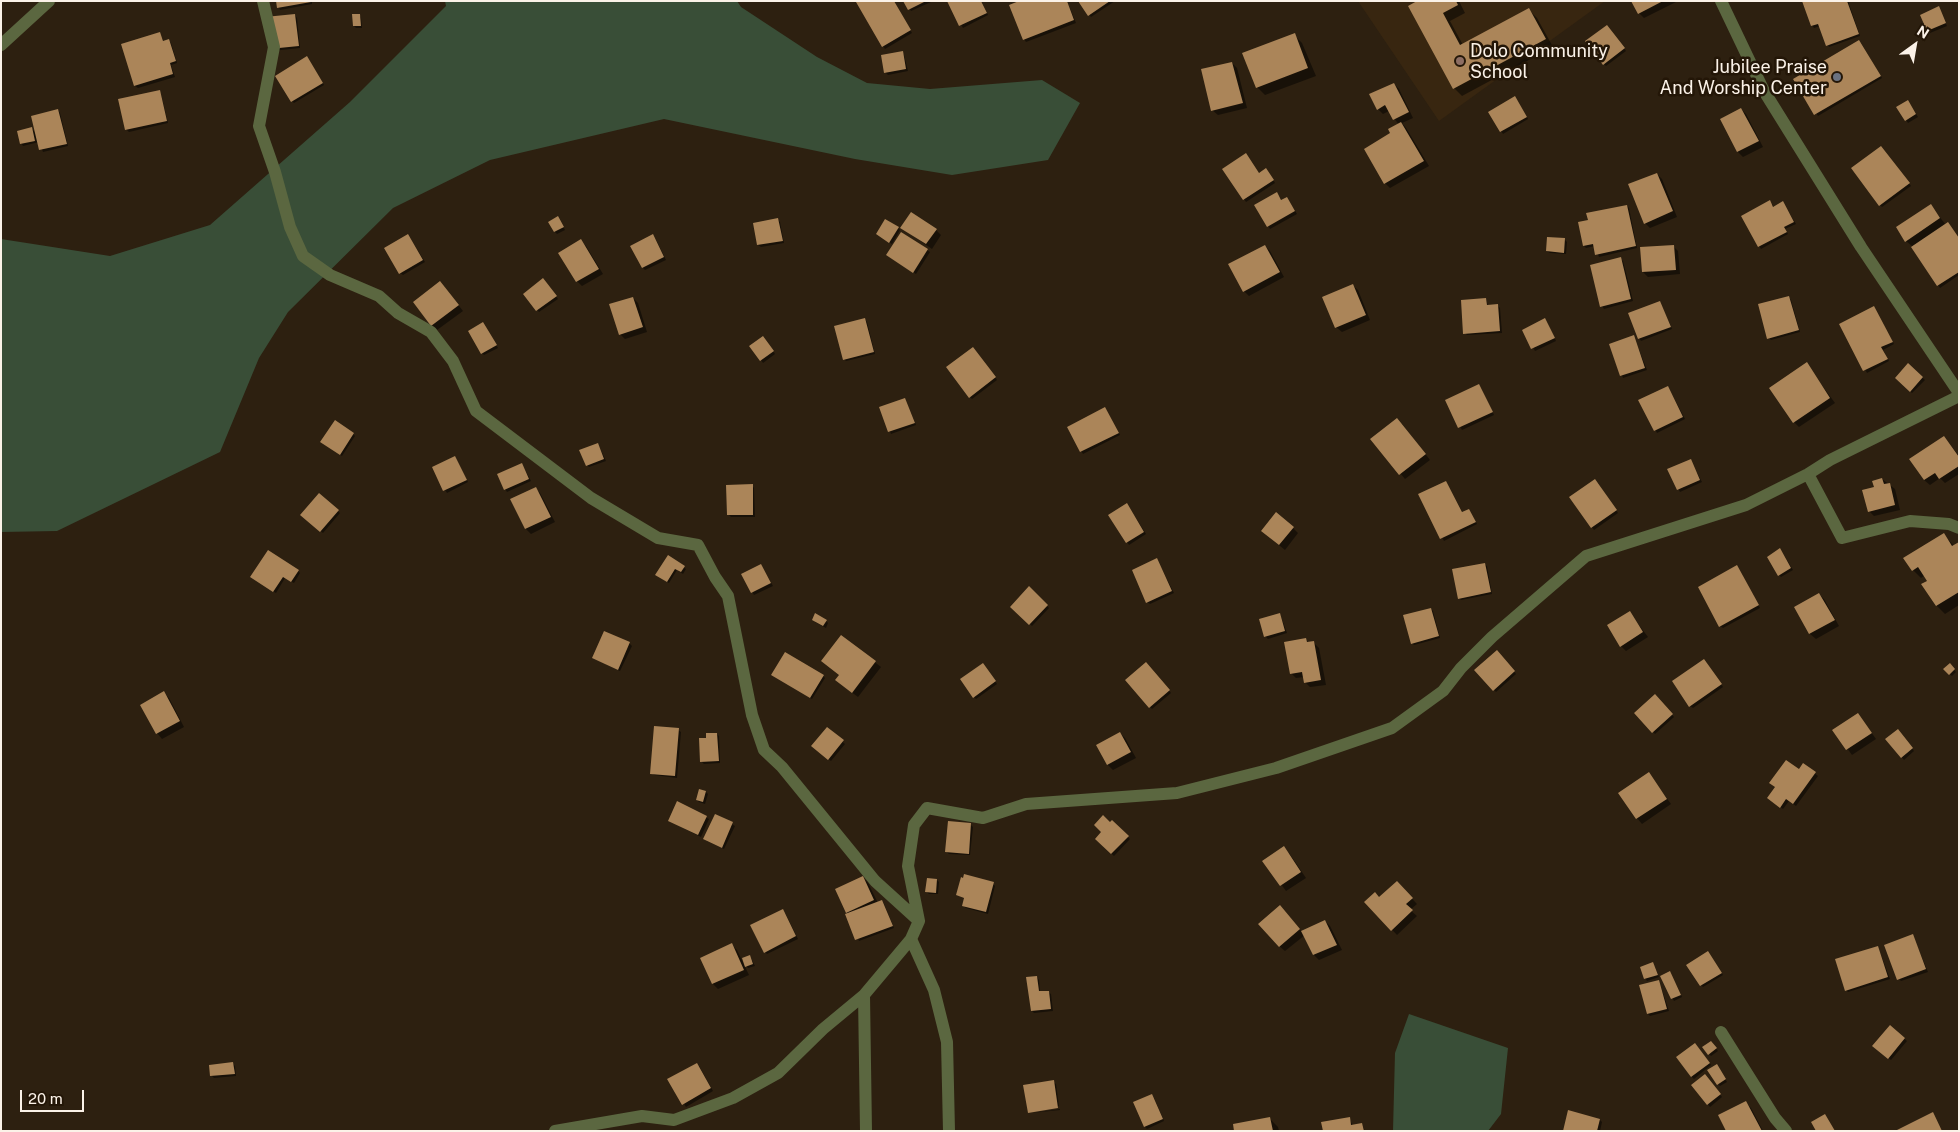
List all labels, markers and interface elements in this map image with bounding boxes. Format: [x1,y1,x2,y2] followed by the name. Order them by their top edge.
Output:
[1890,20,1940,70] north arrow
[1914,23,1932,42] text: N
[1470,40,1608,82] place label: Dolo Community School
[1454,55,1466,67] marker: Dolo Community School
[1660,56,1827,98] place label: Jubilee Praise And Worship Center
[1831,71,1843,83] marker: Jubilee Praise And Worship Center
[22,1080,86,1112] scale bar
[28,1090,63,1107] text: 20 m

